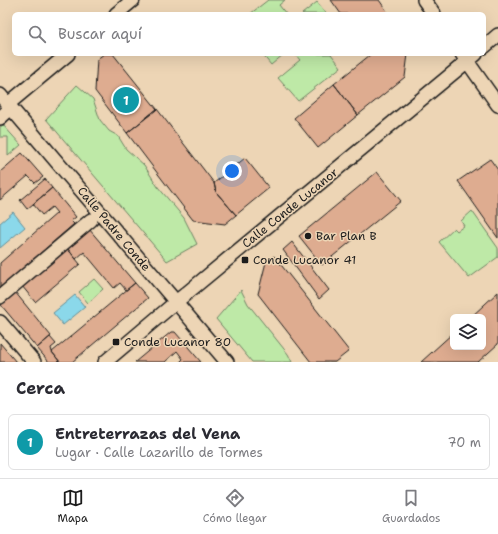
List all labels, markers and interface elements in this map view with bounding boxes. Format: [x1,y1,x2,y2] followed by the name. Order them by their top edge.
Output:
[12,12,486,56] search box
[26,23,48,45] icon: search
[58,24,142,44] text: Buscar aquí
[113,85,139,115] pin: 1
[222,161,242,181] your location
[239,164,342,252] street label: Calle Conde Lucanor
[74,183,154,275] street label: Calle Padre Conde
[316,228,377,244] place label: Bar Plan B
[303,231,313,241] marker: Bar Plan B
[253,252,356,268] place label: Conde Lucanor 41
[240,255,250,265] marker: Conde Lucanor 41
[450,314,486,350] map controls
[450,314,486,350] button: layers
[124,334,231,350] place label: Conde Lucanor 80
[111,337,121,347] marker: Conde Lucanor 80
[16,377,65,399] text: Cerca
[55,424,240,444] text: Entreterrazas del Vena
[27,434,33,451] text: 1
[447,434,481,451] text: 70 m
[55,444,263,461] text: Lugar · Calle Lazarillo de Tormes
[57,487,88,526] tab: Mapa
[203,487,267,526] tab: Cómo llegar
[382,487,440,526] tab: Guardados

